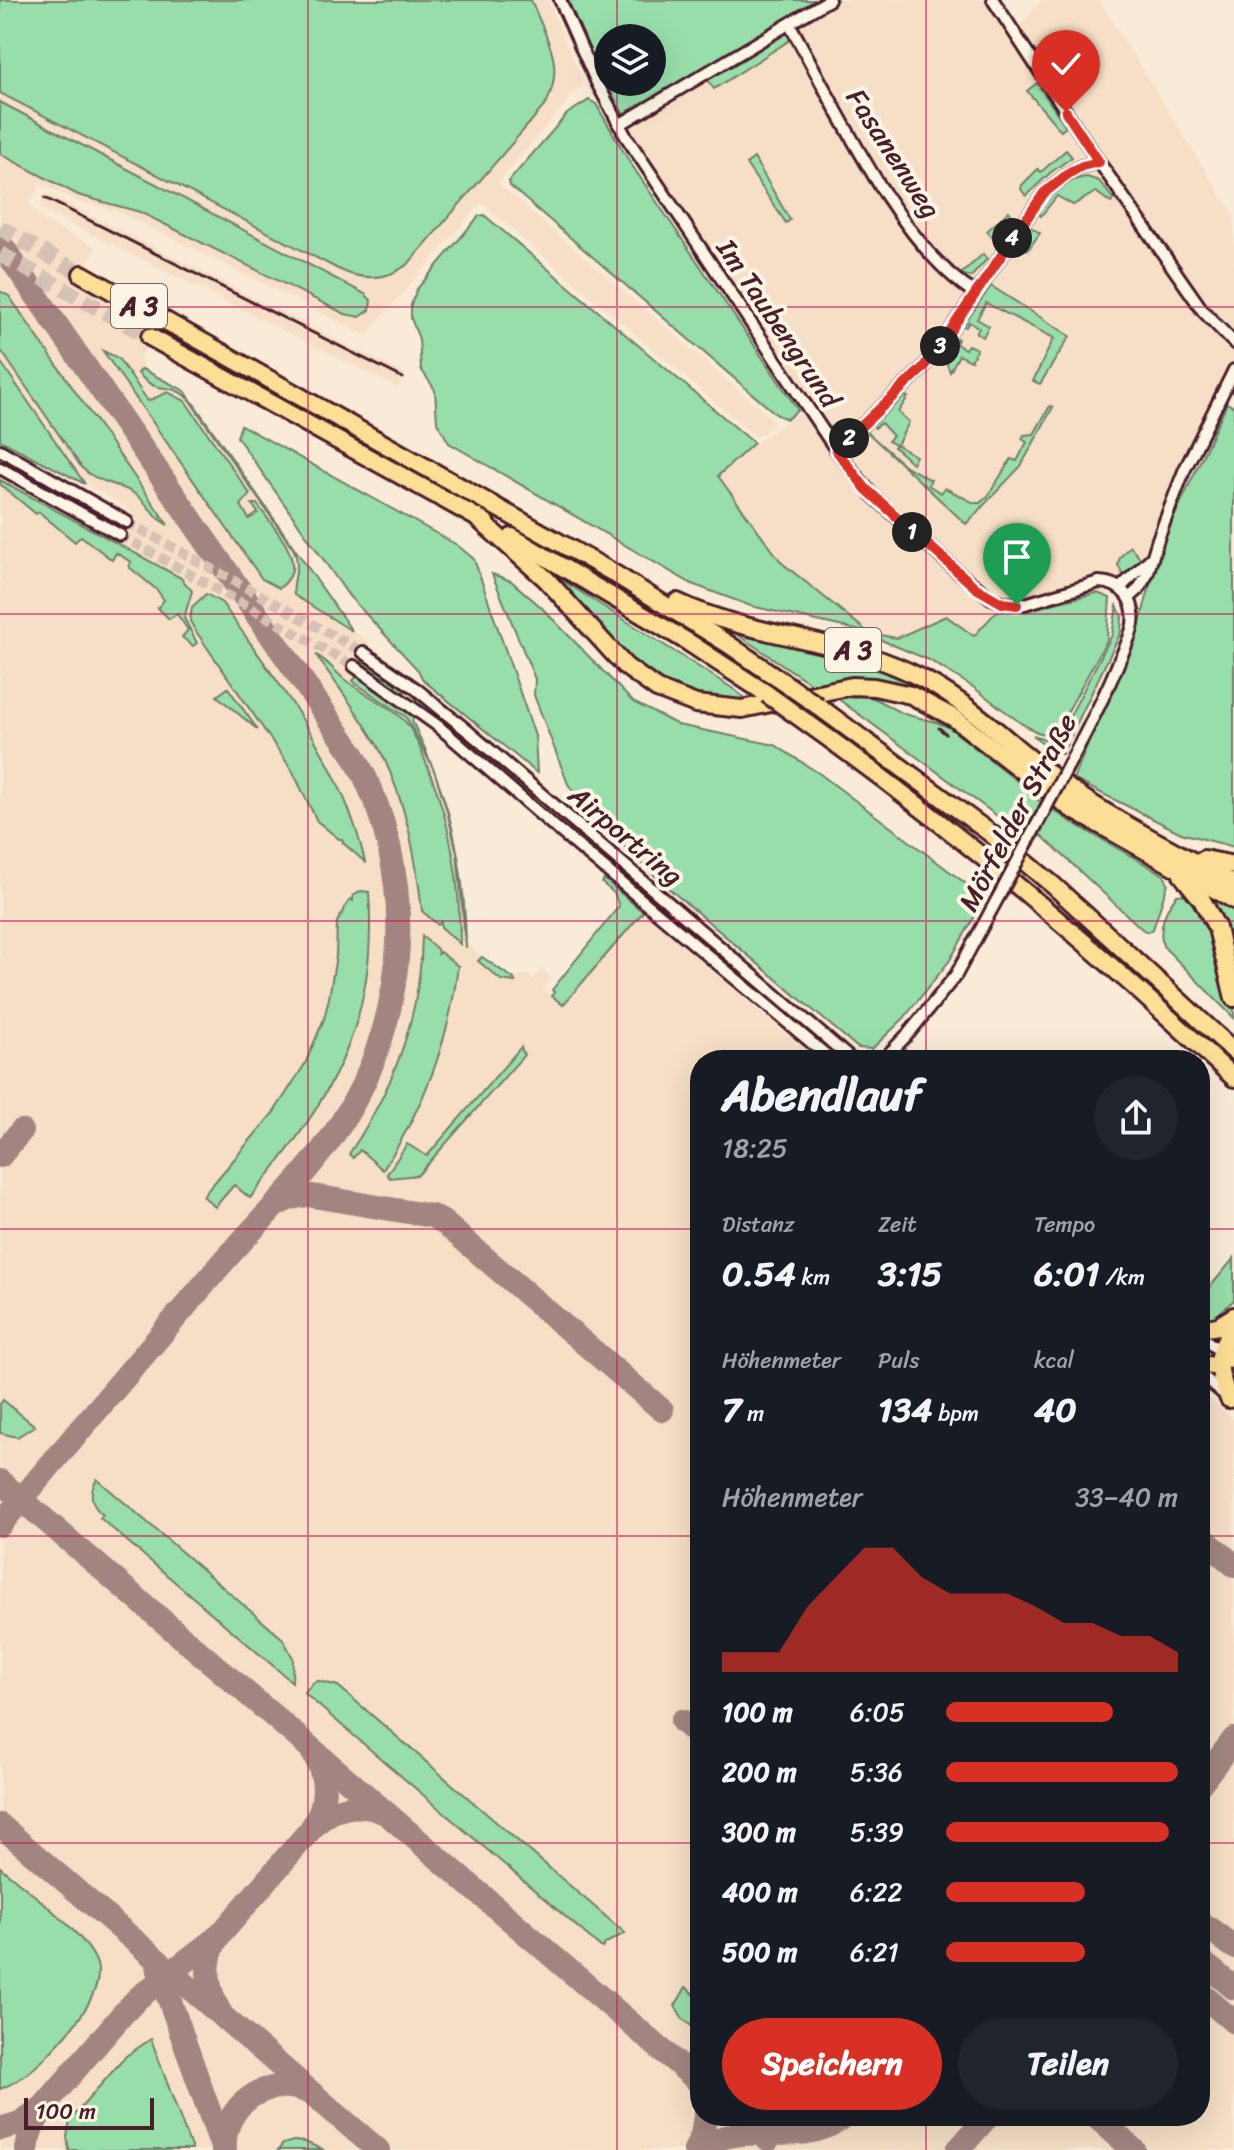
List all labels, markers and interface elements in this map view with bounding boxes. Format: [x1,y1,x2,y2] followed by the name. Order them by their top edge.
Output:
[594,24,666,96] map controls
[594,24,666,96] button: layers
[1032,30,1100,112] pin
[1044,42,1088,86] icon: check
[833,78,954,229] street label: Fasanenweg
[992,218,1032,258] pin: 4
[1005,218,1019,257] text: 4
[703,227,855,420] street label: Im Taubengrund
[111,284,167,328] road number: A 3
[920,326,960,366] pin: 3
[934,326,946,365] text: 3
[829,418,869,458] pin: 2
[843,418,855,457] text: 2
[892,512,932,552] pin: 1
[907,512,917,551] text: 1
[983,523,1051,605] pin
[995,535,1039,579] icon: arrive
[825,628,881,672] road number: A 3
[944,704,1091,920] street label: Mörfelder Straße
[556,771,695,899] street label: Airportring
[722,1056,922,1134] text: Abendlauf
[1094,1076,1178,1160] button: share
[722,1125,788,1171] text: 18:25
[722,1205,794,1244] text: Distanz
[878,1205,917,1244] text: Zeit
[1034,1205,1095,1244] text: Tempo
[722,1244,796,1304] text: 0.54
[878,1244,942,1304] text: 3:15
[1034,1244,1100,1304] text: 6:01
[796,1258,830,1297] text: km
[1100,1258,1145,1297] text: /km
[722,1341,841,1380] text: Höhenmeter
[878,1341,920,1380] text: Puls
[1034,1341,1074,1380] text: kcal
[722,1380,741,1440] text: 7
[878,1380,933,1440] text: 134
[1034,1380,1077,1440] text: 40
[741,1394,764,1433] text: m
[933,1394,979,1433] text: bpm
[722,1474,863,1520] text: Höhenmeter
[1075,1474,1178,1520] text: 33–40 m
[722,1689,793,1735] text: 100 m
[850,1689,905,1735] text: 6:05
[722,1749,797,1795] text: 200 m
[850,1749,903,1795] text: 5:36
[722,1809,796,1855] text: 300 m
[850,1809,904,1855] text: 5:39
[722,1869,798,1915] text: 400 m
[850,1869,903,1915] text: 6:22
[722,1929,797,1975] text: 500 m
[850,1929,899,1975] text: 6:21
[722,2018,942,2110] button: Speichern
[958,2018,1178,2110] button: Teilen
[36,2092,96,2131] text: 100 m
[24,2094,154,2130] scale bar

